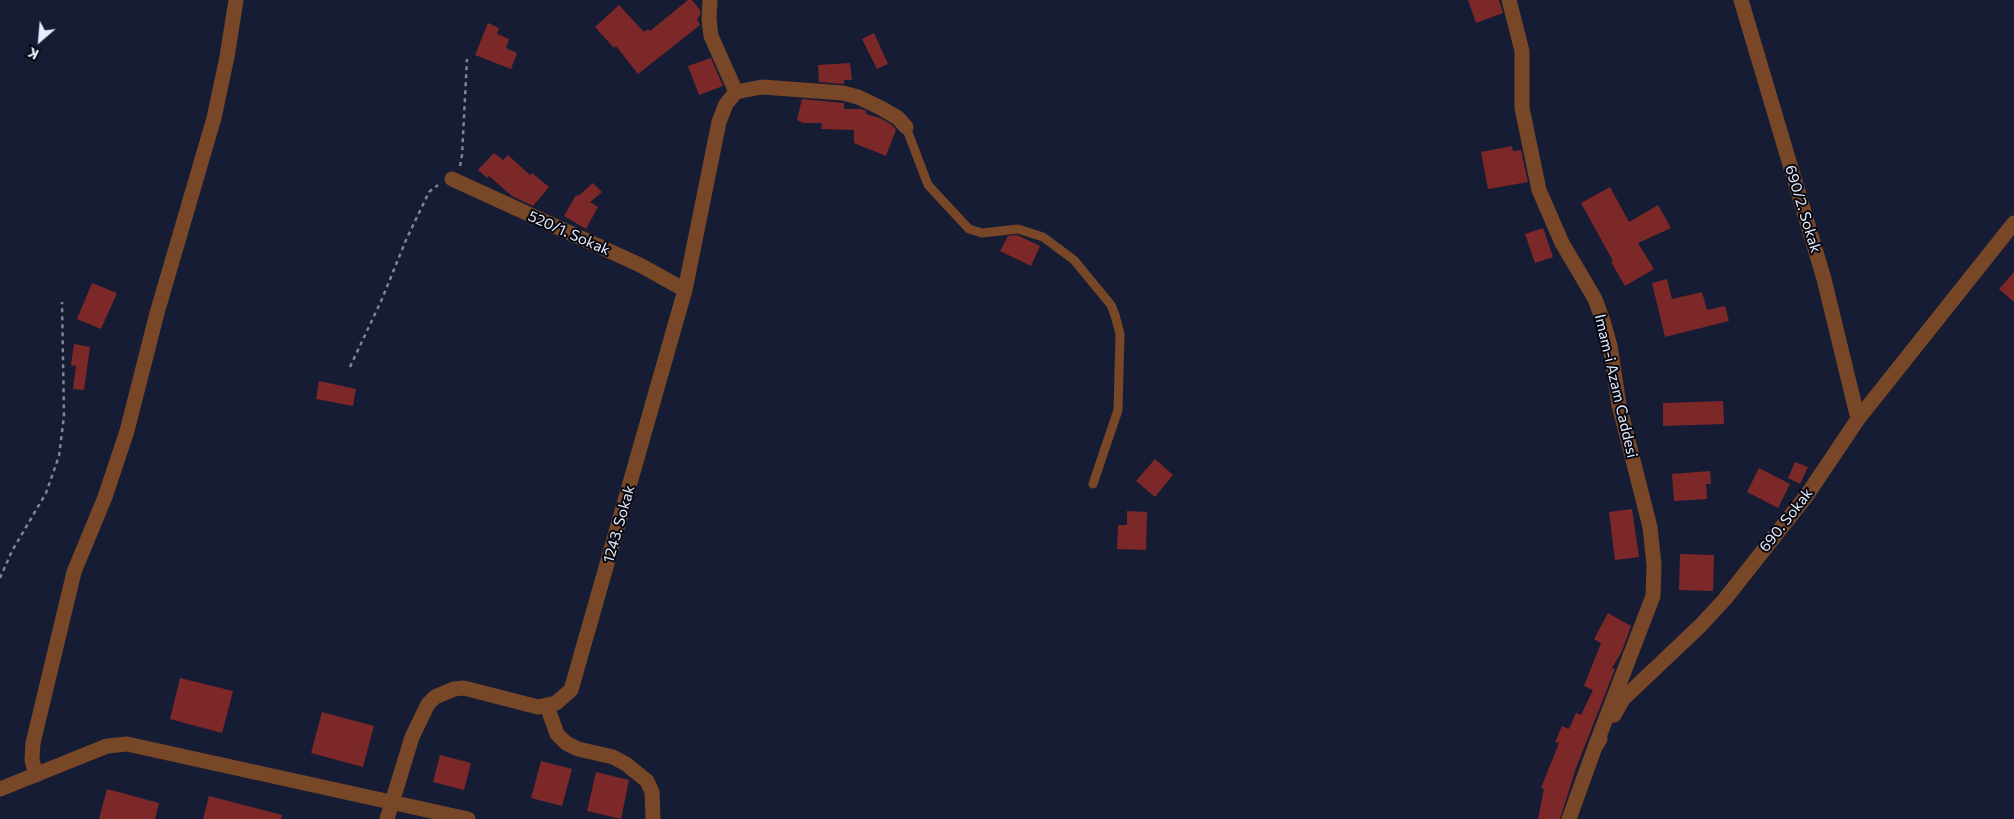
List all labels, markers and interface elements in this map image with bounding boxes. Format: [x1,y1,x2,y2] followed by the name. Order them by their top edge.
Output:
[15,15,65,65] north arrow
[25,44,41,64] text: K
[1781,163,1825,255] street label: 690/2. Sokak
[525,207,613,259] street label: 520/1. Sokak
[1591,312,1641,460] street label: Imam-i Azam Caddesi
[599,483,639,565] street label: 1243. Sokak
[1756,485,1816,555] street label: 690. Sokak

